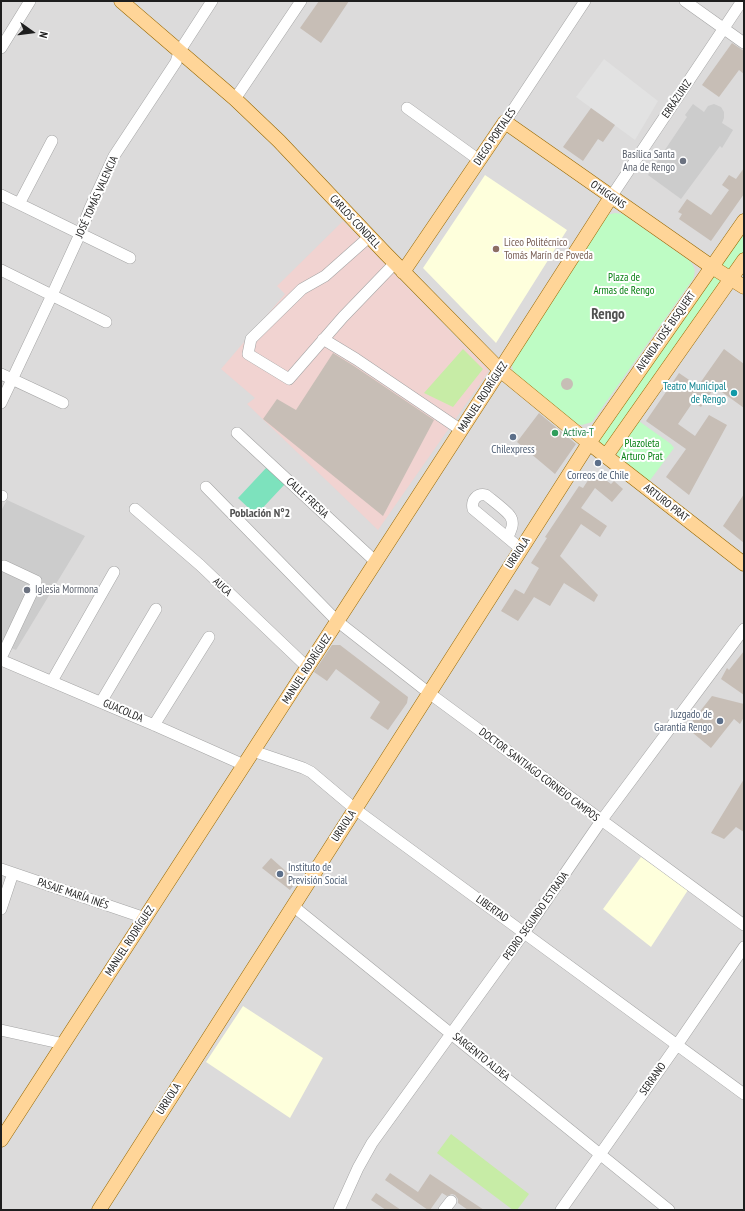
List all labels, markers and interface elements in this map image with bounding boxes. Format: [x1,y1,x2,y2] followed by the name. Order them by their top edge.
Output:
[12,12,52,52] north arrow
[36,30,51,39] text: N
[659,77,695,121] street label: ERRÁZURIZ
[471,106,519,168] street label: DIEGO PORTALES
[622,148,675,174] place label: Basílica Santa Ana de Rengo
[73,154,121,240] street label: JOSÉ TOMÁS VALENCIA
[678,156,688,166] marker: Basílica Santa Ana de Rengo
[588,178,628,212] street label: O'HIGGINS
[327,192,383,252] street label: CARLOS CONDELL
[504,236,593,262] place label: Liceo Politécnico Tomás Marín de Poveda
[491,244,501,254] marker: Liceo Politécnico Tomás Marín de Poveda
[593,271,655,297] park label: Plaza de Armas de Rengo
[633,289,699,375] street label: AVENIDA JOSÉ BISQUERT
[591,306,625,324] district label: Rengo
[455,360,511,434] street label: MANUEL RODRÍGUEZ
[663,380,726,406] place label: Teatro Municipal de Rengo
[729,388,739,398] marker: Teatro Municipal de Rengo
[563,426,594,440] place label: Activa-T
[550,428,560,438] marker: Activa-T
[508,432,518,442] marker: Chilexpress
[621,437,663,463] park label: Plazoleta Arturo Prat
[491,443,535,457] place label: Chilexpress
[593,458,603,468] marker: Correos de Chile
[567,469,629,483] place label: Correos de Chile
[283,475,331,521] street label: CALLE FRESIA
[641,481,691,525] street label: ARTURO PRAT
[230,507,290,521] district label: Población N°2
[503,535,533,571] street label: URRIOLA
[210,575,234,599] street label: AUCA
[35,583,98,597] place label: Iglesia Mormona
[22,585,32,595] marker: Iglesia Mormona
[279,632,335,706] street label: MANUEL RODRÍGUEZ
[101,697,145,725] street label: GUACOLDA
[654,708,712,734] place label: Juzgado de Garantía Rengo
[715,716,725,726] marker: Juzgado de Garantía Rengo
[476,725,602,825] street label: DOCTOR SANTIAGO CORNEJO CAMPOS
[329,808,359,844] street label: URRIOLA
[288,861,347,887] place label: Instituto de Previsión Social
[275,869,285,879] marker: Instituto de Previsión Social
[501,869,571,963] street label: PEDRO SEGUNDO ESTRADA
[36,876,110,912] street label: PASAJE MARÍA INÉS
[473,893,511,925] street label: LIBERTAD
[102,904,158,978] street label: MANUEL RODRÍGUEZ
[450,1030,512,1084] street label: SARGENTO ALDEA
[637,1060,669,1098] street label: SERRANO
[154,1081,184,1117] street label: URRIOLA

